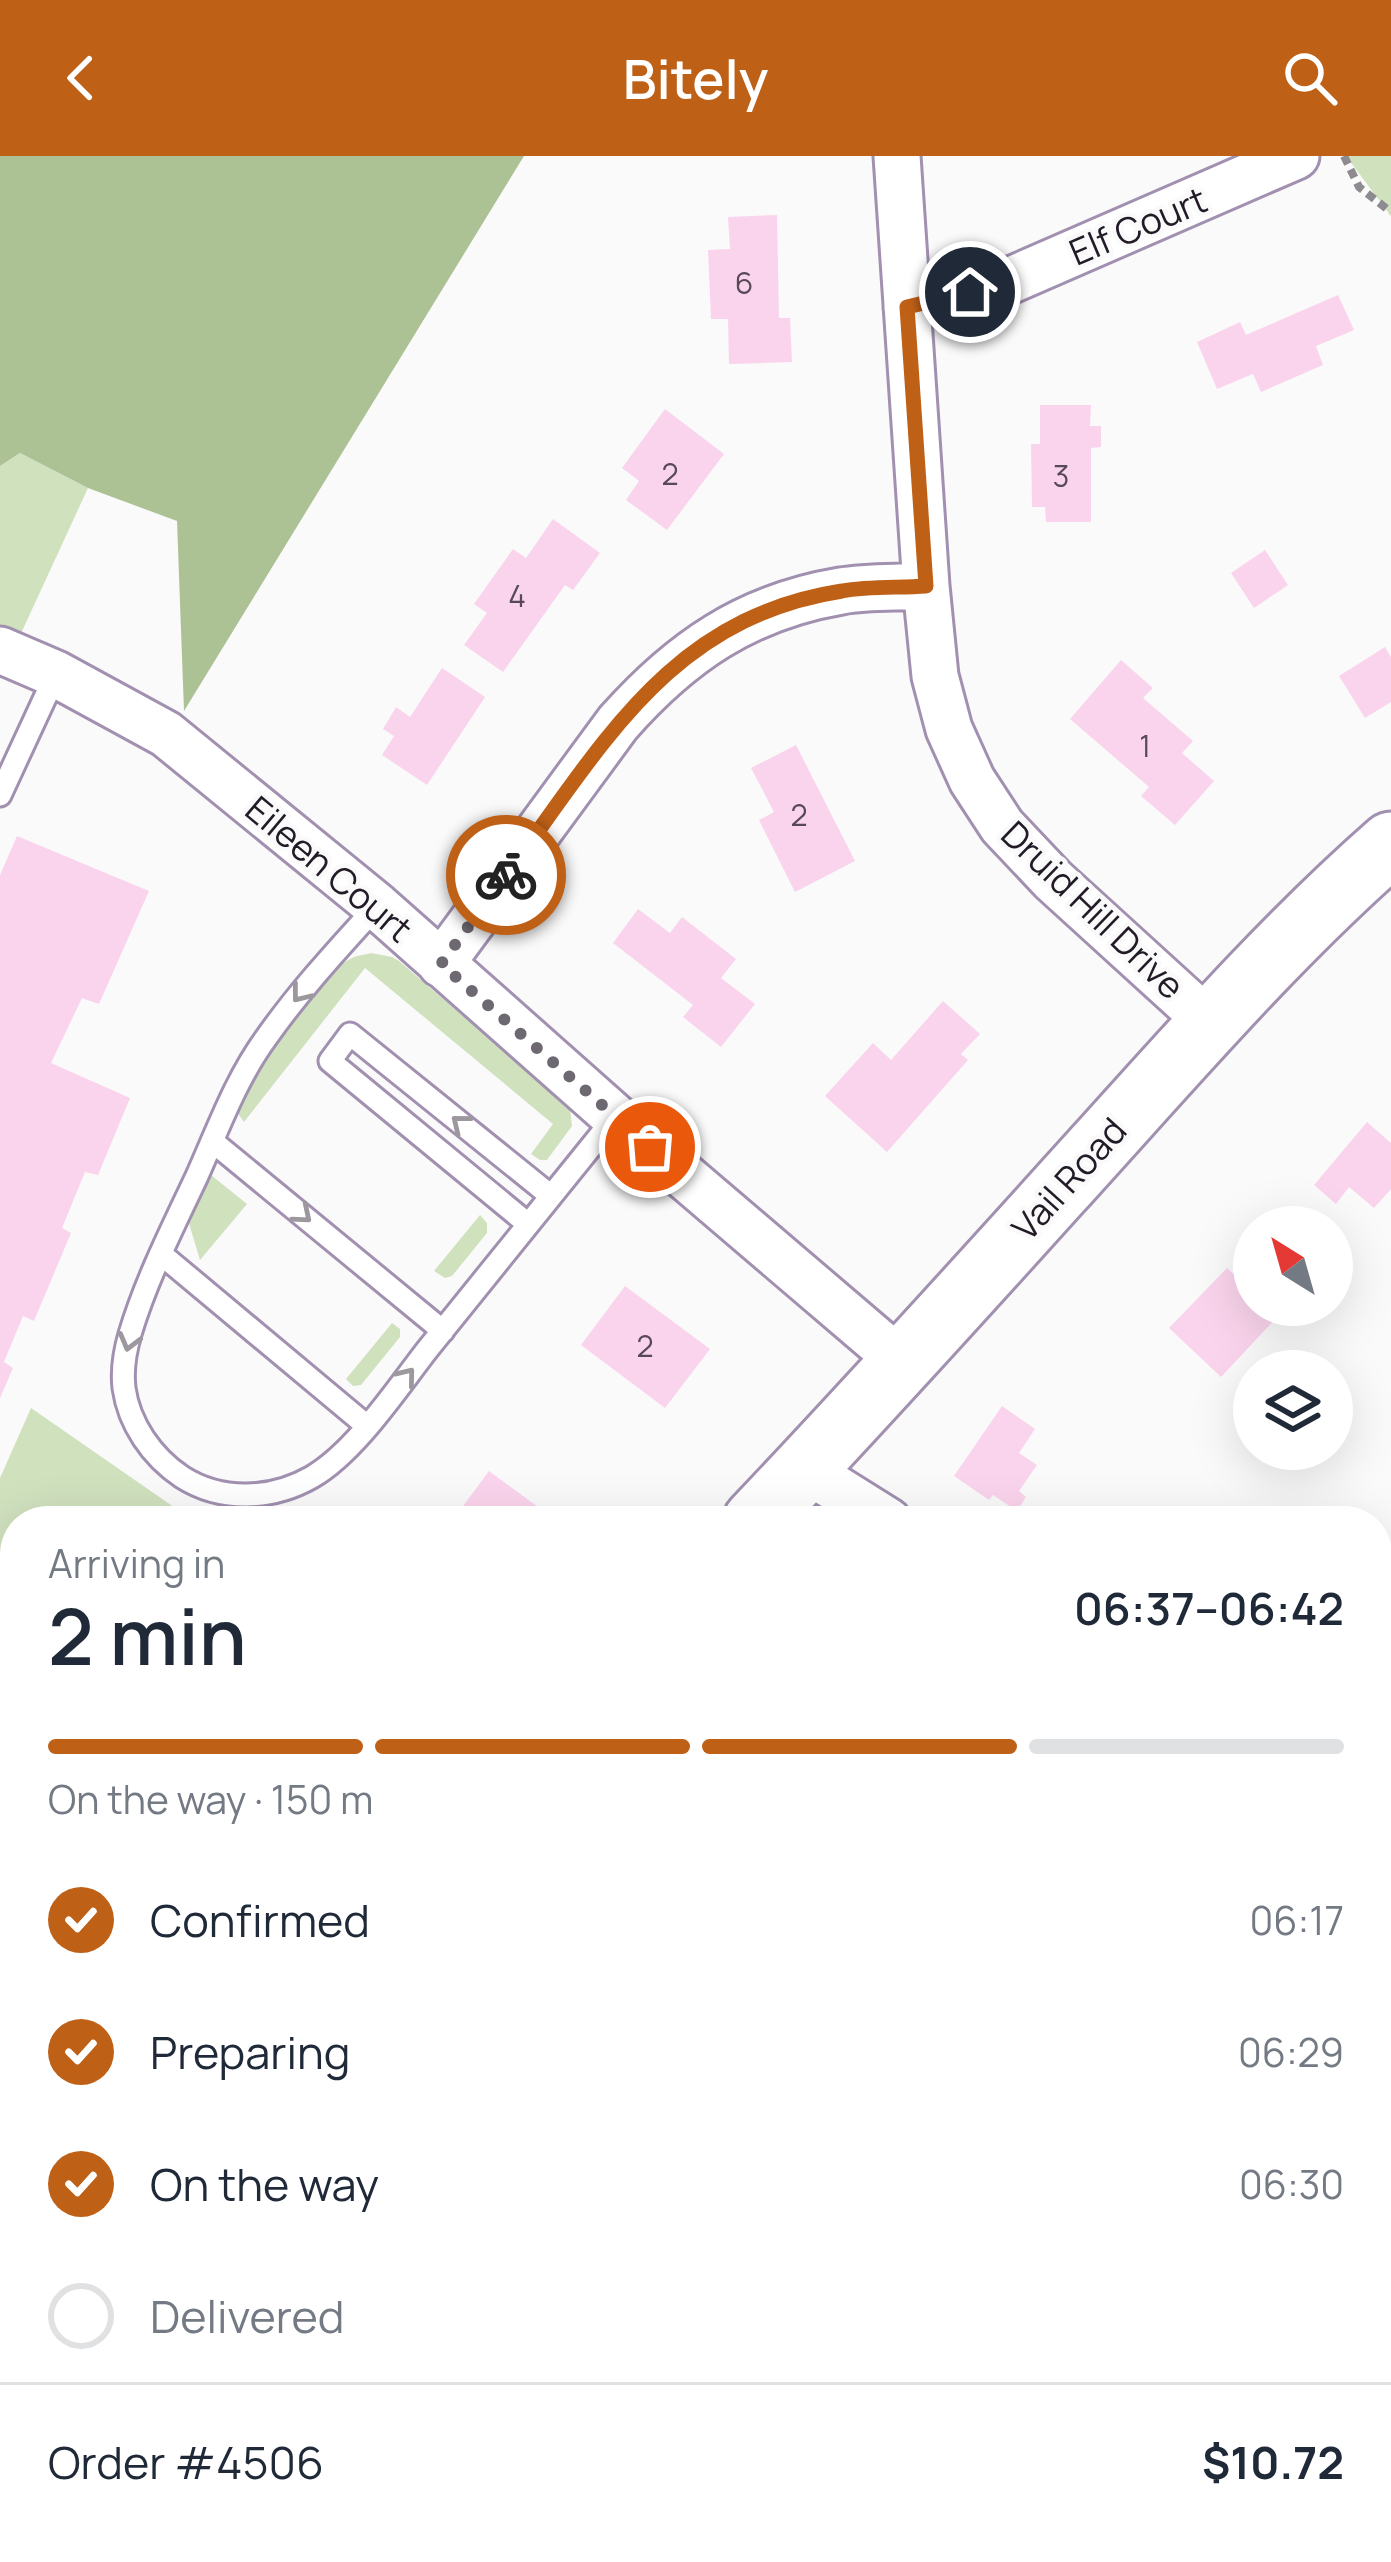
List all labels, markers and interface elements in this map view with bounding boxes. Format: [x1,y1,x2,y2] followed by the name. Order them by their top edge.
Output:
[623,41,768,115] text: Bitely
[48,45,114,111] icon: back
[1277,45,1343,111] icon: search
[1062,175,1214,276] street label: Elf Court
[919,241,1021,343] pin
[937,259,1003,325] icon: home
[735,262,753,303] house number: 6
[661,453,679,494] house number: 2
[1053,455,1069,496] house number: 3
[508,575,526,616] house number: 4
[1139,725,1151,766] house number: 1
[236,785,423,953] street label: Eileen Court
[790,794,808,835] house number: 2
[991,810,1196,1009] street label: Druid Hill Drive
[446,815,566,935] courier
[473,842,539,908] icon: bike
[293,980,314,1002] one-way arrow
[599,1096,701,1198] pin
[1000,1107,1137,1251] street label: Vail Road
[617,1114,683,1180] icon: bag
[452,1115,474,1137] one-way arrow
[289,1201,311,1223] one-way arrow
[1233,1206,1353,1326] north arrow
[1233,1206,1353,1470] map controls
[636,1325,654,1366] house number: 2
[118,1331,143,1352] one-way arrow
[1233,1350,1353,1470] button: layers
[393,1367,414,1389] one-way arrow
[48,1536,225,1590] text: Arriving in
[1074,1577,1344,1639] text: 06:37–06:42
[48,1582,247,1688] text: 2 min
[48,1772,373,1826] text: On the way · 150 m
[48,1887,114,1953] icon: check
[150,1889,370,1951] text: Confirmed
[1250,1893,1344,1947] text: 06:17
[48,2019,114,2085] icon: check
[150,2021,350,2083] text: Preparing
[1238,2025,1344,2079] text: 06:29
[48,2151,114,2217] icon: check
[150,2153,379,2215] text: On the way
[1239,2157,1344,2211] text: 06:30
[150,2285,345,2347] text: Delivered
[48,2431,324,2493] text: Order #4506
[1202,2431,1344,2493] text: $10.72

